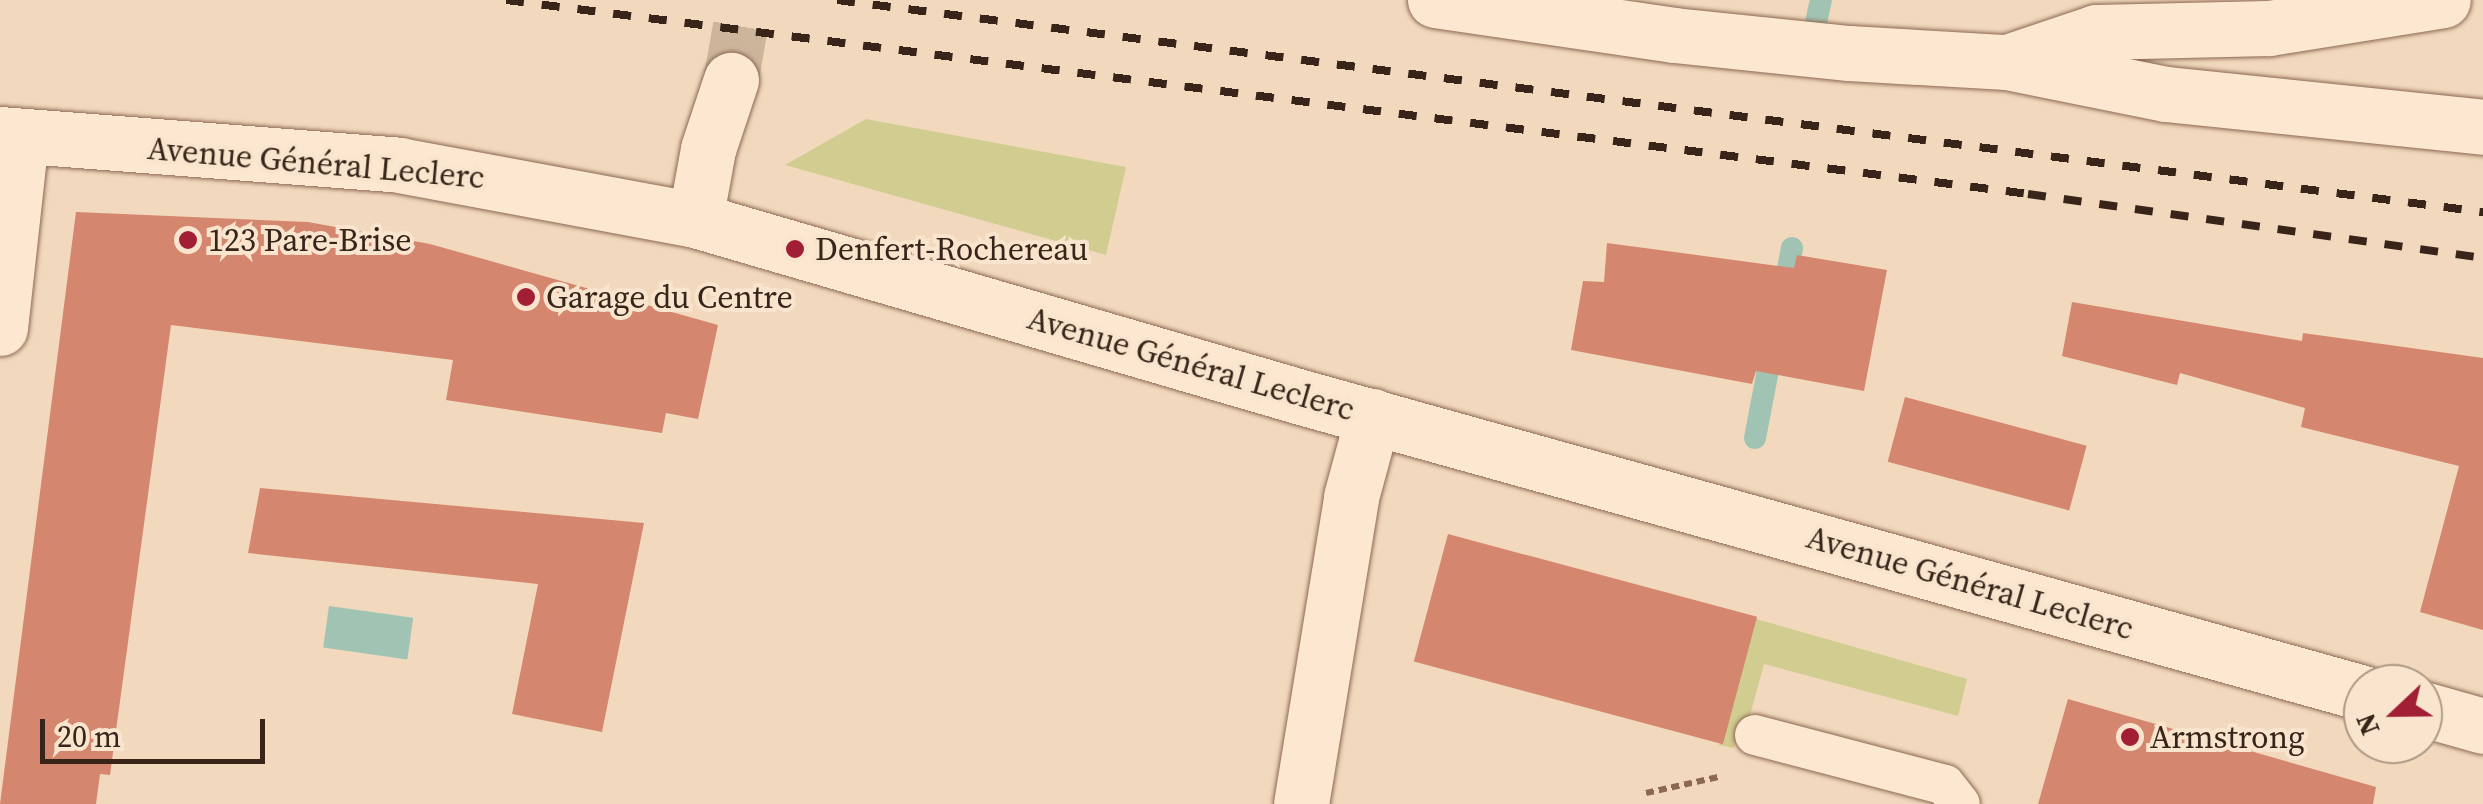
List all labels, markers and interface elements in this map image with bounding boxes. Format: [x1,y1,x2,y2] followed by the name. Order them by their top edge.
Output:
[146,129,486,197] street label: Avenue Général Leclerc
[208,221,412,259] place label: 123 Pare-Brise
[177,229,199,251] marker: 123 Pare-Brise
[815,230,1088,268] place label: Denfert-Rochereau
[784,238,806,260] marker: Denfert-Rochereau
[546,278,793,316] place label: Garage du Centre
[515,286,537,308] marker: Garage du Centre
[1023,299,1359,429] street label: Avenue Général Leclerc
[1802,518,2138,648] street label: Avenue Général Leclerc
[2343,664,2443,764] north arrow
[45,699,270,761] scale bar
[2346,708,2388,741] text: N
[57,716,121,757] text: 20 m
[2150,718,2305,756] place label: Armstrong
[2119,726,2141,748] marker: Armstrong

